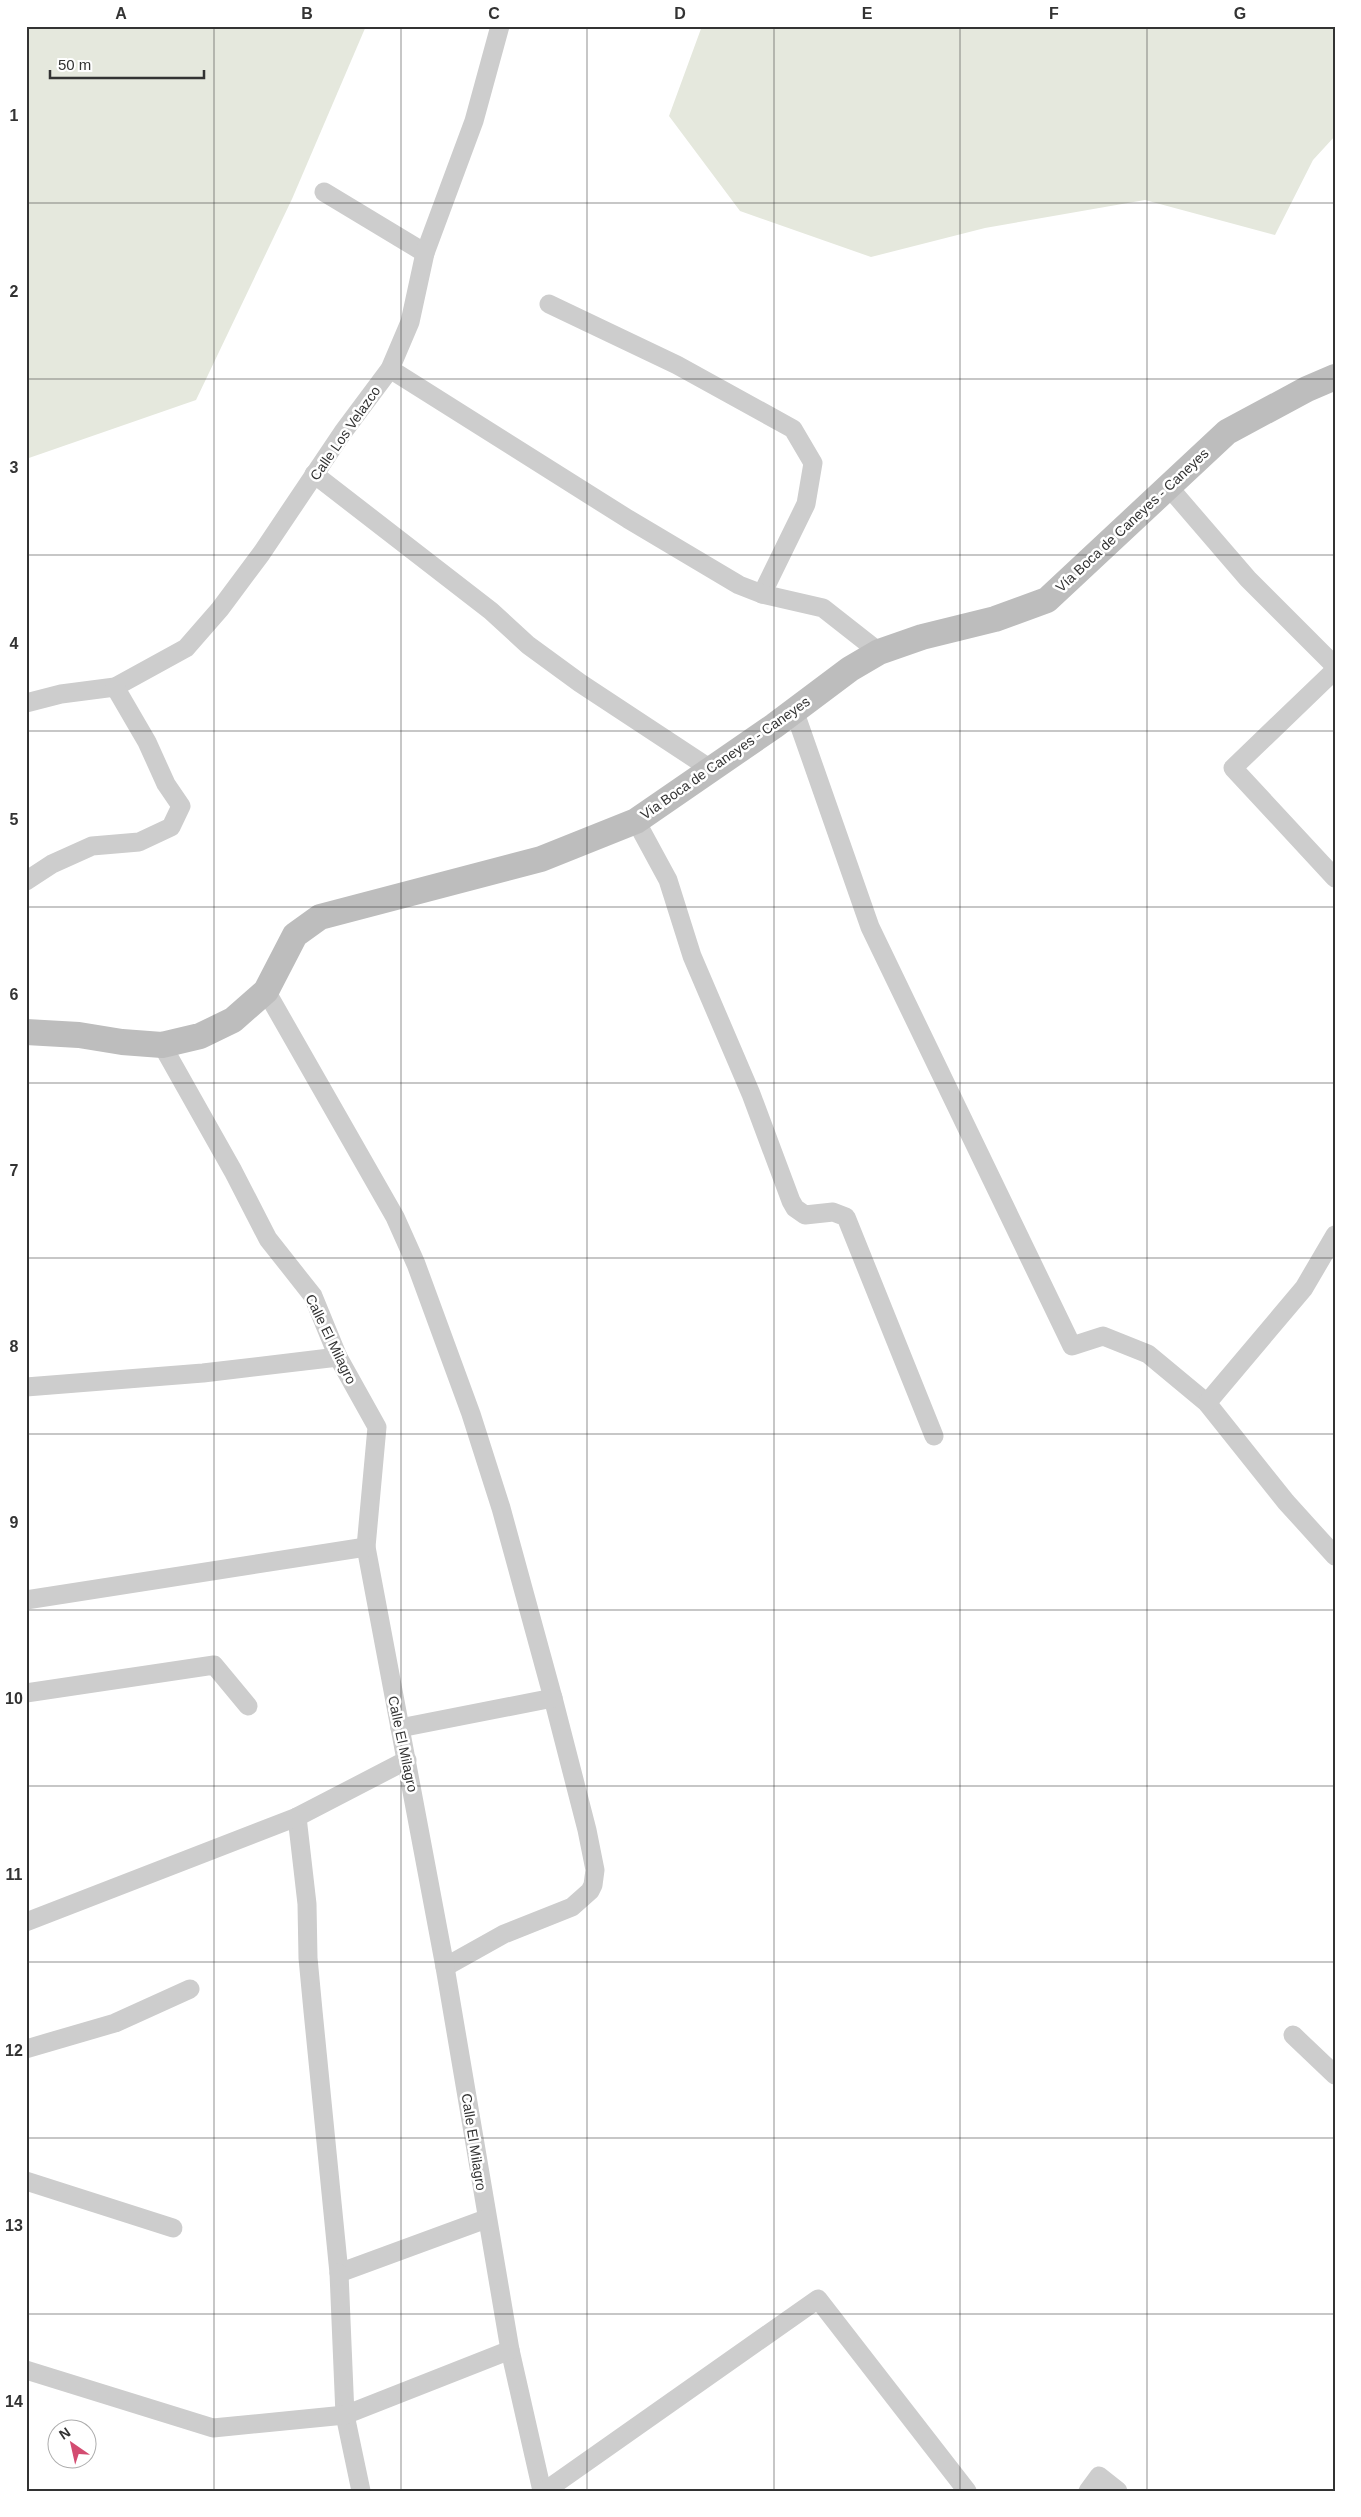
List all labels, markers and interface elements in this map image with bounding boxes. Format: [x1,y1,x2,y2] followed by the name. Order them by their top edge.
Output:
[115,5,127,22] text: A
[301,5,313,22] text: B
[488,5,500,22] text: C
[674,5,686,22] text: D
[862,5,873,22] text: E
[1049,5,1059,22] text: F
[1234,5,1246,22] text: G
[50,48,204,80] scale bar
[58,56,91,73] text: 50 m
[10,107,19,124] text: 1
[10,283,19,300] text: 2
[307,383,384,483] street label: Calle Los Velazco
[1052,445,1212,595] street label: Vía Boca de Caneyes - Caneyes
[10,459,19,476] text: 3
[10,635,19,652] text: 4
[637,693,813,823] street label: Vía Boca de Caneyes - Caneyes
[10,811,19,828] text: 5
[10,986,19,1003] text: 6
[10,1162,19,1179] text: 7
[302,1291,360,1387] street label: Calle El Milagro
[10,1338,19,1355] text: 8
[10,1514,19,1531] text: 9
[5,1690,23,1707] text: 10
[385,1694,421,1794] street label: Calle El Milagro
[6,1866,23,1883] text: 11
[5,2042,23,2059] text: 12
[458,2092,490,2192] street label: Calle El Milagro
[5,2217,23,2234] text: 13
[5,2393,23,2410] text: 14
[48,2420,98,2470] north arrow
[56,2424,73,2443] text: N

